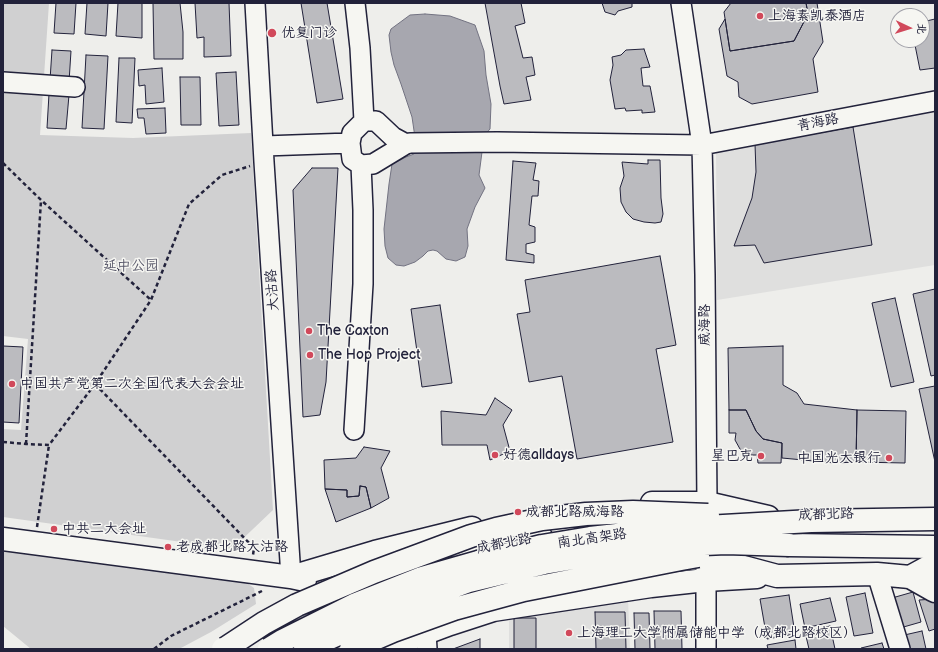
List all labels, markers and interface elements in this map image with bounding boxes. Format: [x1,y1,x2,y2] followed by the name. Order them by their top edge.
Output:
[768,8,866,24] place label: 上海素凯泰酒店
[890,8,930,48] north arrow
[755,11,765,21] marker: 上海素凯泰酒店
[915,23,928,35] text: 北
[281,25,337,41] place label: 优复门诊
[266,27,278,39] marker: 优复门诊
[796,111,840,135] street label: 青海路
[103,258,159,274] park label: 延中公园
[263,268,283,312] street label: 大沽路
[697,304,713,346] street label: 威海路
[317,323,389,339] place label: The Caxton
[304,326,314,336] marker: The Caxton
[318,347,421,363] place label: The Hop Project
[305,350,315,360] marker: The Hop Project
[20,376,244,392] place label: 中国共产党第二次全国代表大会会址
[7,379,17,389] marker: 中国共产党第二次全国代表大会会址
[503,447,574,463] place label: 好德alldays
[711,448,753,464] place label: 星巴克
[490,450,500,460] marker: 好德alldays
[797,450,881,466] place label: 中国光大银行
[756,451,766,461] marker: 星巴克
[884,453,894,463] marker: 中国光大银行
[526,504,624,520] place label: 成都北路威海路
[798,506,854,524] street label: 成都北路
[513,507,523,517] marker: 成都北路威海路
[62,521,146,537] place label: 中共二大会址
[49,524,59,534] marker: 中共二大会址
[556,526,628,552] street label: 南北高架路
[475,530,533,558] street label: 成都北路
[176,539,288,555] place label: 老成都北路大沽路
[163,542,173,552] marker: 老成都北路大沽路
[577,625,857,641] place label: 上海理工大学附属储能中学（成都北路校区）
[564,628,574,638] marker: 上海理工大学附属储能中学（成都北路校区）

